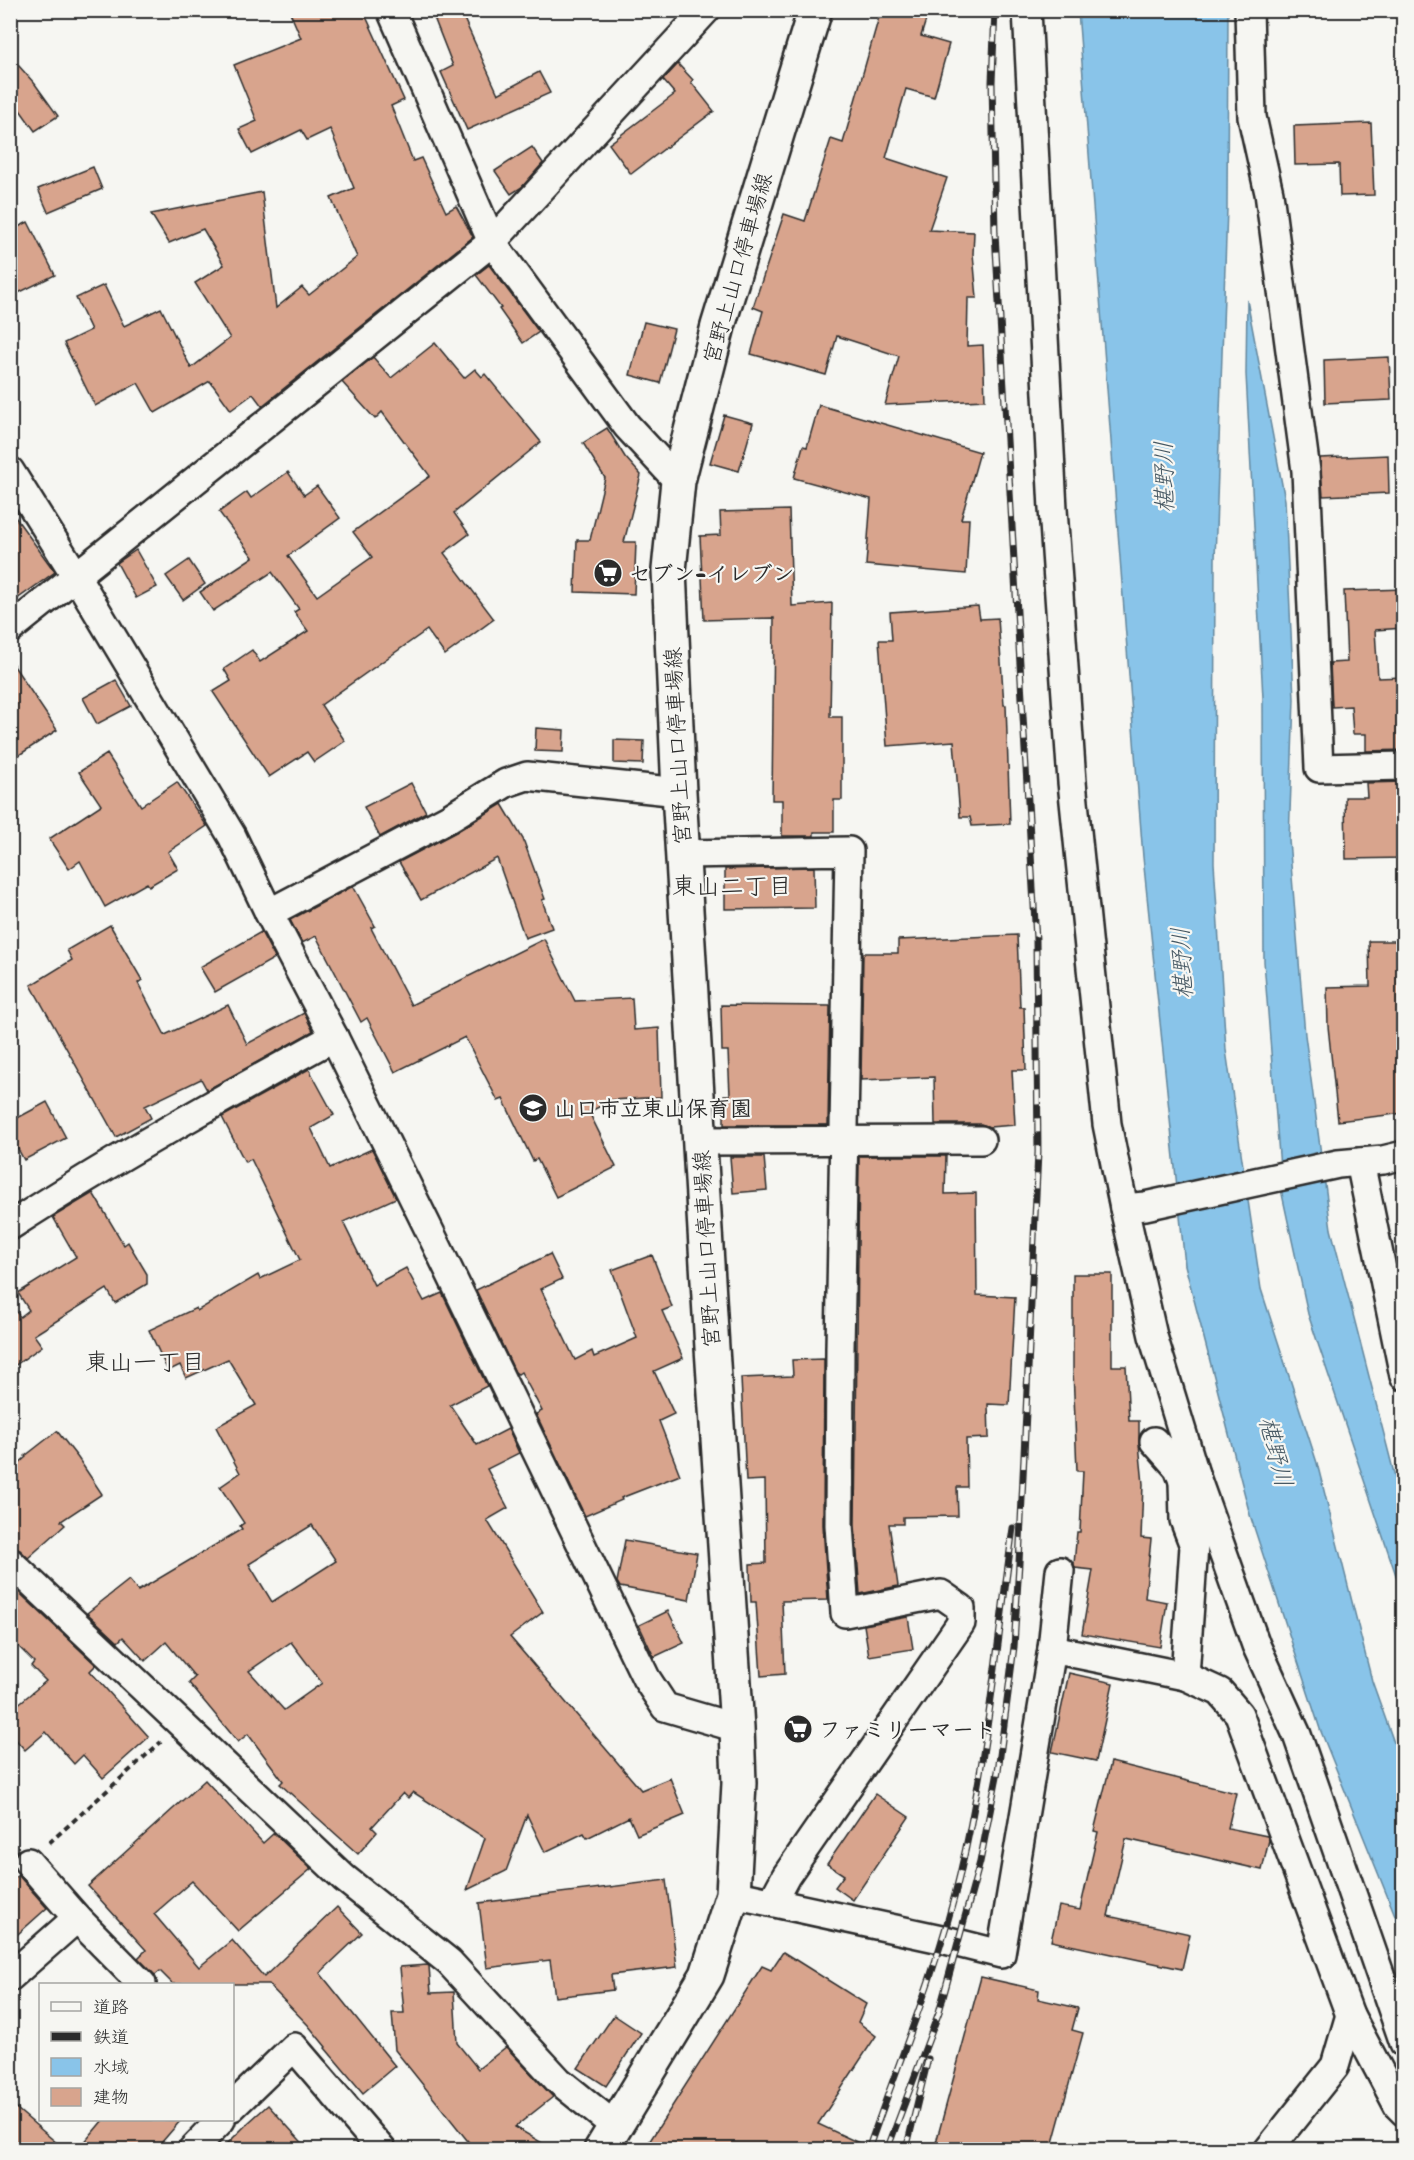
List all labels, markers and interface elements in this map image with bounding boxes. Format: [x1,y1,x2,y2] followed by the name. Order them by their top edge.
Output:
[696,169,779,367] street label: 宮野上山口停車場線
[1147,441,1181,513] water label: 椹野川
[592,557,624,589] supermarket icon: セブン-イレブン
[629,559,794,588] place label: セブン-イレブン
[658,646,697,846] street label: 宮野上山口停車場線
[672,870,792,902] district label: 東山二丁目
[1164,926,1200,1000] water label: 椹野川
[517,1092,549,1124] school or university icon: 山口市立東山保育園
[554,1094,752,1123] place label: 山口市立東山保育園
[687,1149,726,1349] street label: 宮野上山口停車場線
[85,1346,205,1378] district label: 東山一丁目
[1252,1413,1300,1491] water label: 椹野川
[782,1713,814,1745] supermarket icon: ファミリーマート
[819,1715,996,1744] place label: ファミリーマート
[39,1983,234,2121] legend
[93,1995,129,2019] text: 道路
[93,2025,129,2049] text: 鉄道
[93,2055,129,2079] text: 水域
[93,2085,129,2109] text: 建物

